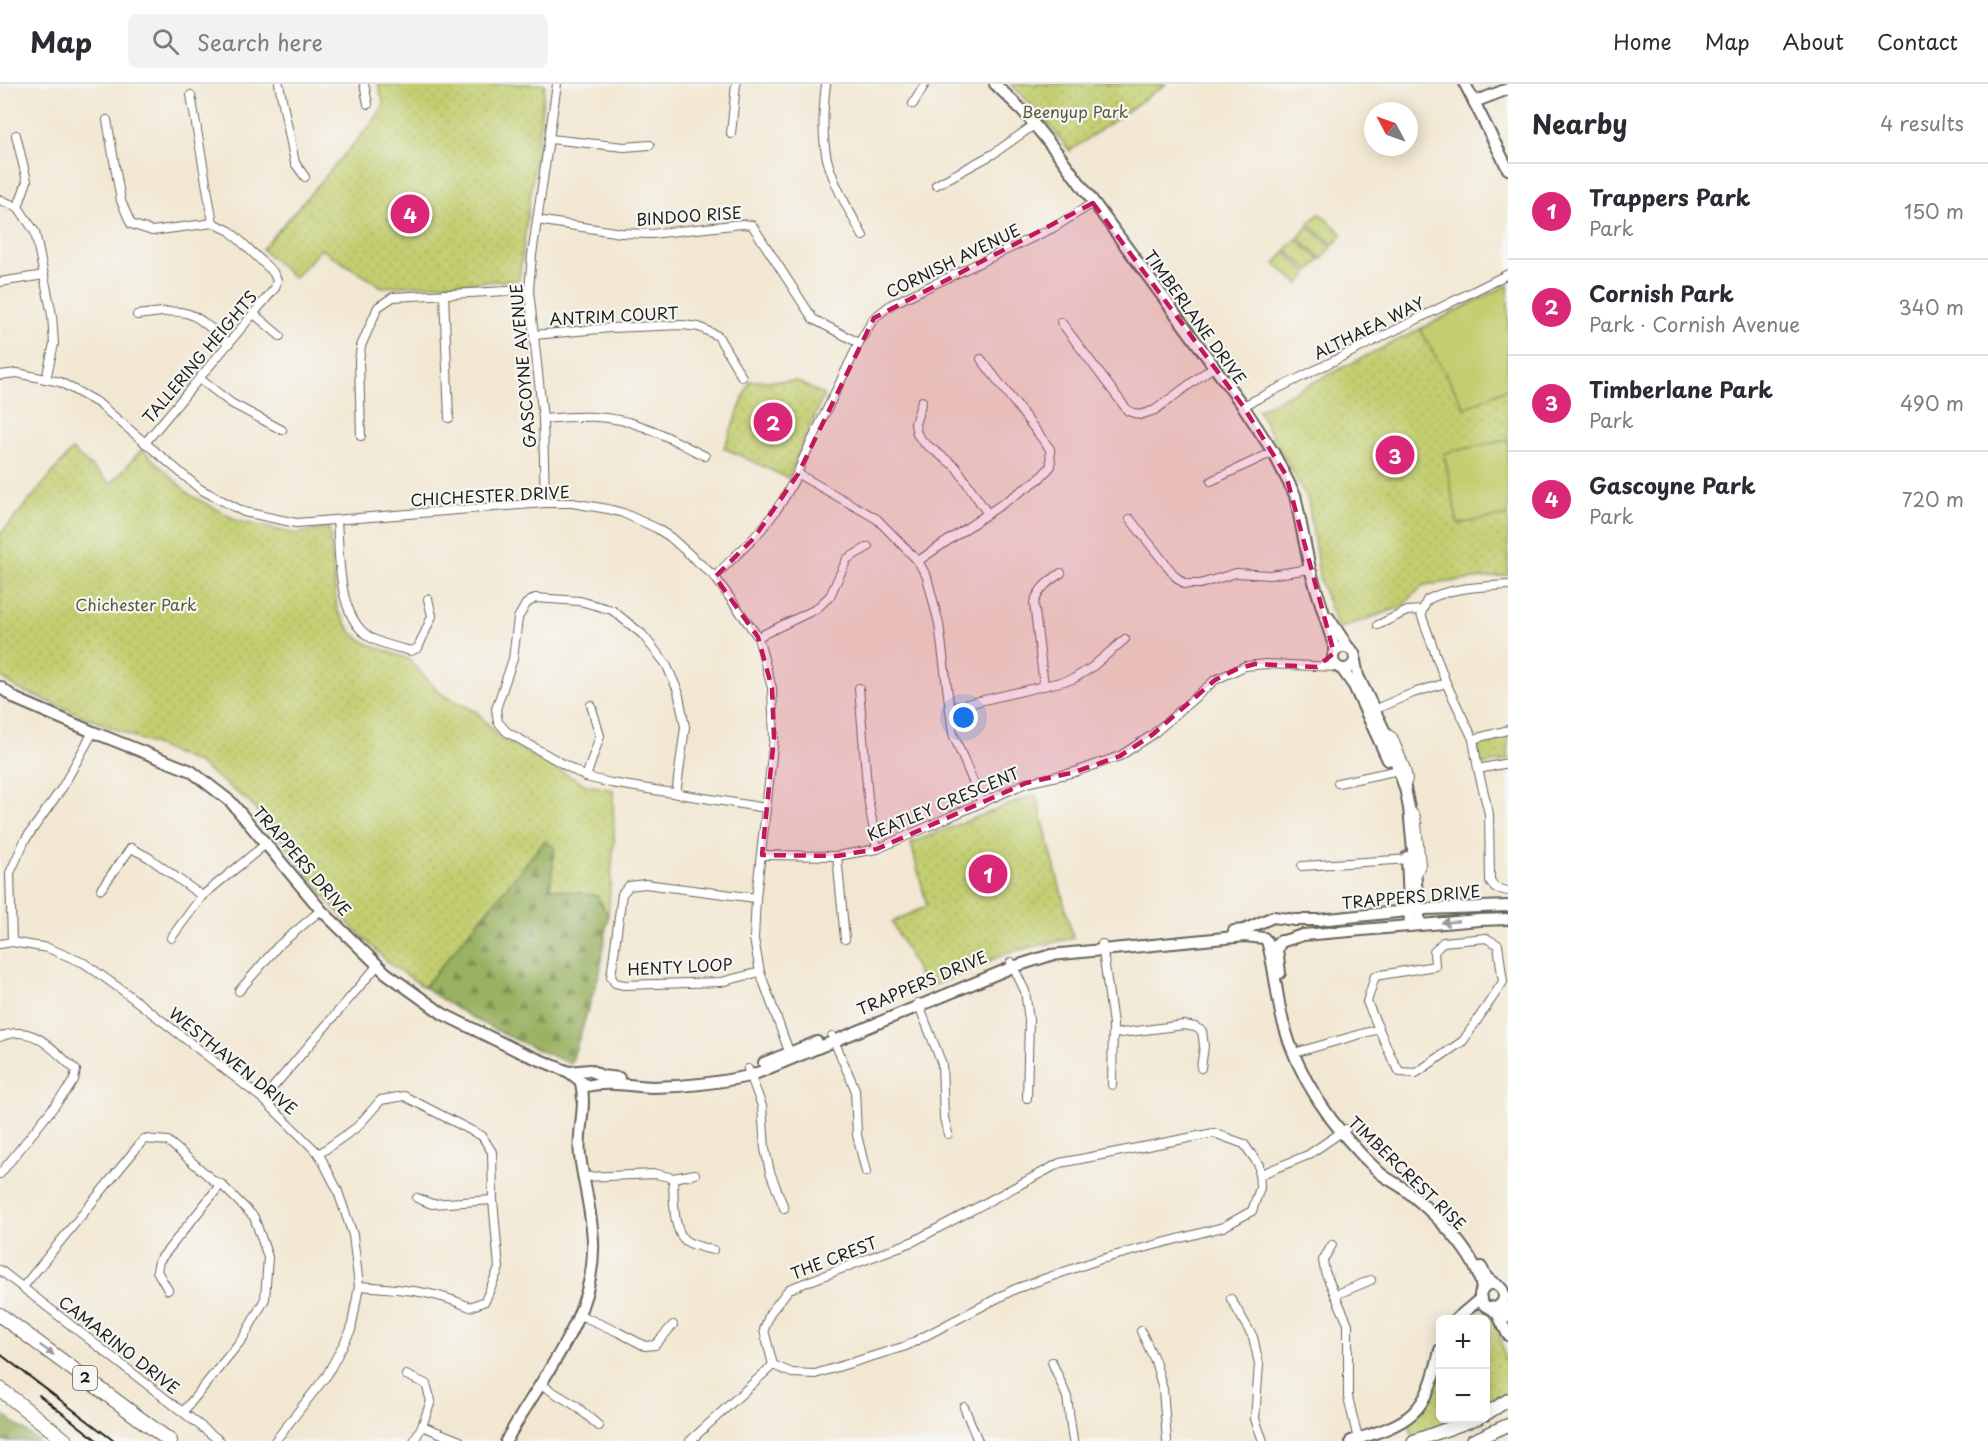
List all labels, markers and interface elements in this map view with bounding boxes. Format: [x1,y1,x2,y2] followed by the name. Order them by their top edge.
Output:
[128,14,548,68] search box
[30,20,92,63] text: Map
[149,25,182,58] icon: search
[197,25,323,58] text: Search here
[1613,25,1672,57] text: Home
[1705,25,1750,57] text: Map
[1783,25,1844,57] text: About
[1877,25,1958,57] text: Contact
[1021,99,1129,123] park label: Beenyup Park
[1364,102,1418,156] north arrow
[1532,104,1627,143] text: Nearby
[1880,108,1964,138] text: 4 results
[1589,180,1751,213] text: Trappers Park
[390,192,430,236] pin: 4
[1547,196,1556,226] text: 1
[1904,196,1964,226] text: 150 m
[635,199,743,231] street label: BINDOO RISE
[1589,213,1634,243] text: Park
[881,217,1024,303] street label: CORNISH AVENUE
[1139,244,1253,388] street label: TIMBERLANE DRIVE
[1589,276,1734,309] text: Cornish Park
[503,283,541,449] street label: GASCOYNE AVENUE
[136,285,262,428] street label: TALLERING HEIGHTS
[1309,290,1428,364] street label: ALTHAEA WAY
[1544,292,1559,322] text: 2
[1899,292,1964,322] text: 340 m
[549,300,679,330] street label: ANTRIM COURT
[1589,309,1800,339] text: Park · Cornish Avenue
[1589,372,1773,405] text: Timberlane Park
[1545,388,1558,418] text: 3
[1900,388,1964,418] text: 490 m
[754,400,792,444] pin: 2
[1589,405,1634,435] text: Park
[1376,432,1414,478] pin: 3
[1589,468,1756,501] text: Gascoyne Park
[410,479,570,511] street label: CHICHESTER DRIVE
[1545,484,1558,514] text: 4
[1902,484,1964,514] text: 720 m
[1589,501,1634,531] text: Park
[75,592,197,616] park label: Chichester Park
[949,703,978,732] your location
[863,760,1023,846] street label: KEATLEY CRESCENT
[248,800,357,921] street label: TRAPPERS DRIVE
[968,852,1008,896] pin: 1
[1341,878,1481,914] street label: TRAPPERS DRIVE
[1440,917,1459,927] one-way arrow
[853,944,990,1020] street label: TRAPPERS DRIVE
[627,951,733,981] street label: HENTY LOOP
[164,1001,303,1120] street label: WESTHAVEN DRIVE
[1344,1110,1472,1235] street label: TIMBERCREST RISE
[787,1229,881,1285] street label: THE CREST
[54,1289,185,1399] street label: CAMARINO DRIVE
[1436,1315,1490,1423] map controls
[1436,1315,1490,1369] button: +
[39,1344,55,1356] one-way arrow
[73,1366,97,1390] road number: 2
[1436,1369,1490,1423] button: −

